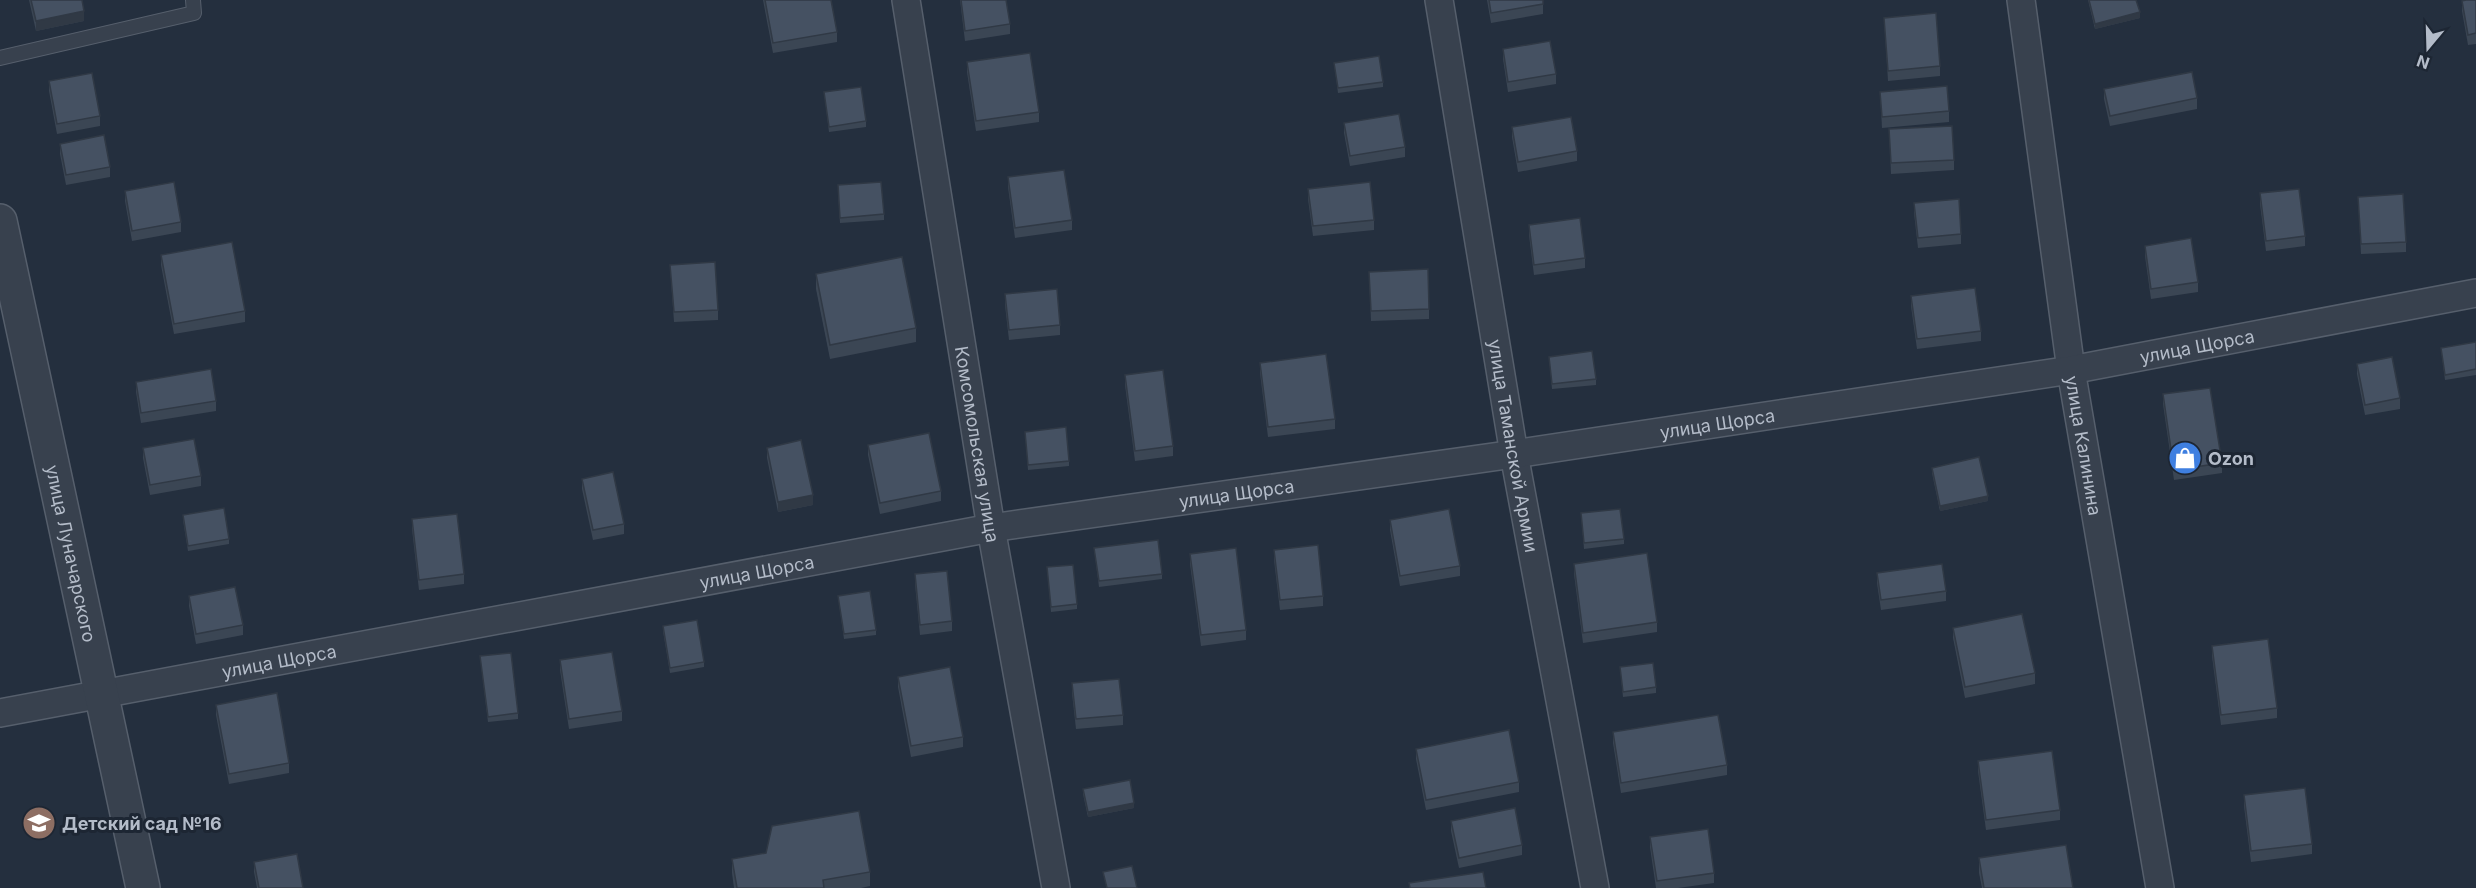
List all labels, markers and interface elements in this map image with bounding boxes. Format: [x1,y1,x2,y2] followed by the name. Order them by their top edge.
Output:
[2398,18,2458,78] north arrow
[2414,51,2432,74] text: N
[2138,325,2256,367] street label: улица Щорса
[1485,338,1543,554] street label: улица Таманской Армии
[951,345,1004,544] street label: Комсомольская улица
[2062,374,2106,517] street label: улица Калинина
[1658,404,1776,442] street label: улица Щорса
[2167,440,2203,476] shop icon: Ozon
[2208,448,2254,469] place label: Ozon
[42,463,101,644] street label: улица Луначарского
[1177,475,1295,512] street label: улица Щорса
[698,551,816,593] street label: улица Щорса
[220,640,338,682] street label: улица Щорса
[21,805,57,841] school or university icon: Детский сад №16
[62,813,222,834] place label: Детский сад №16

